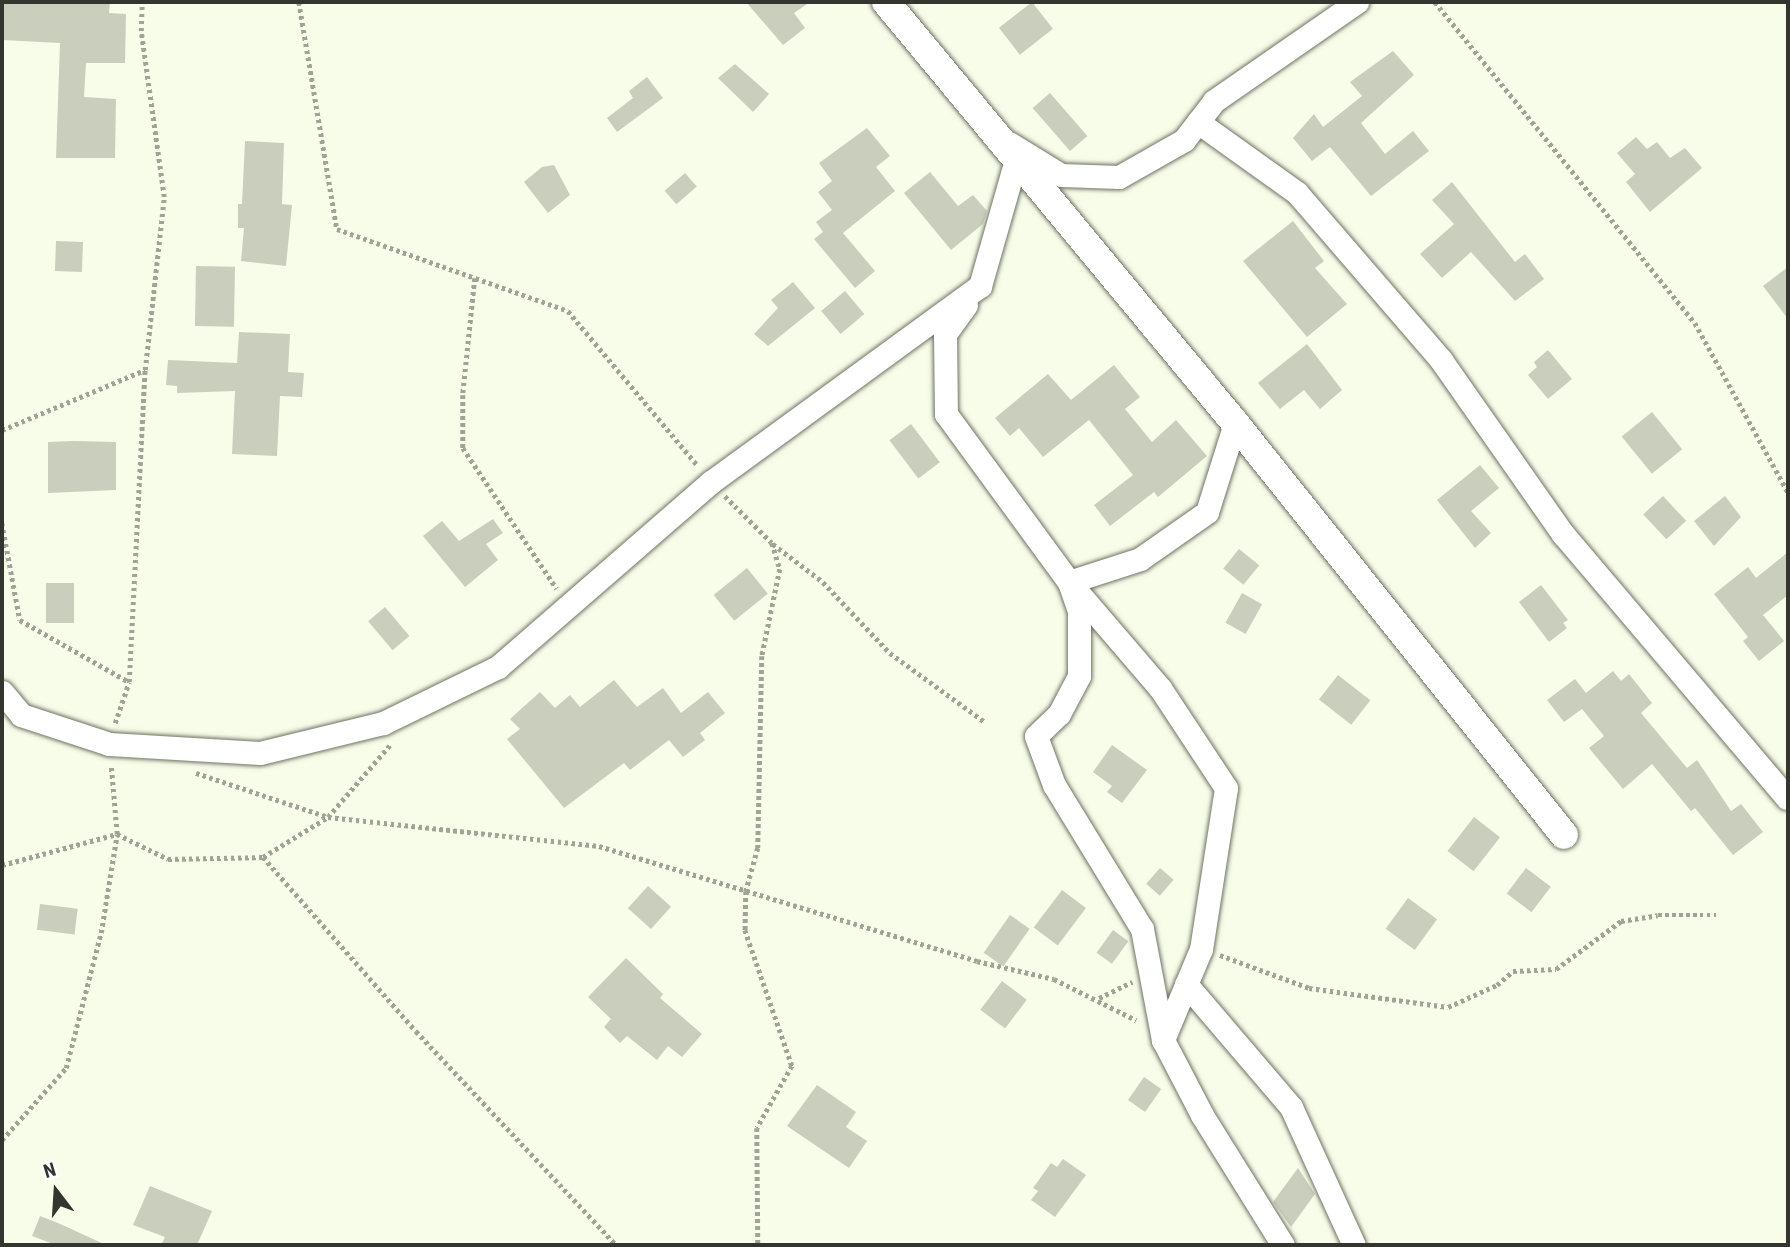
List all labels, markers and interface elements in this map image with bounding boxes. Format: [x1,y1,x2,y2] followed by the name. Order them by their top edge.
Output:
[21,1156,91,1226] north arrow
[41,1158,59,1183] text: N

